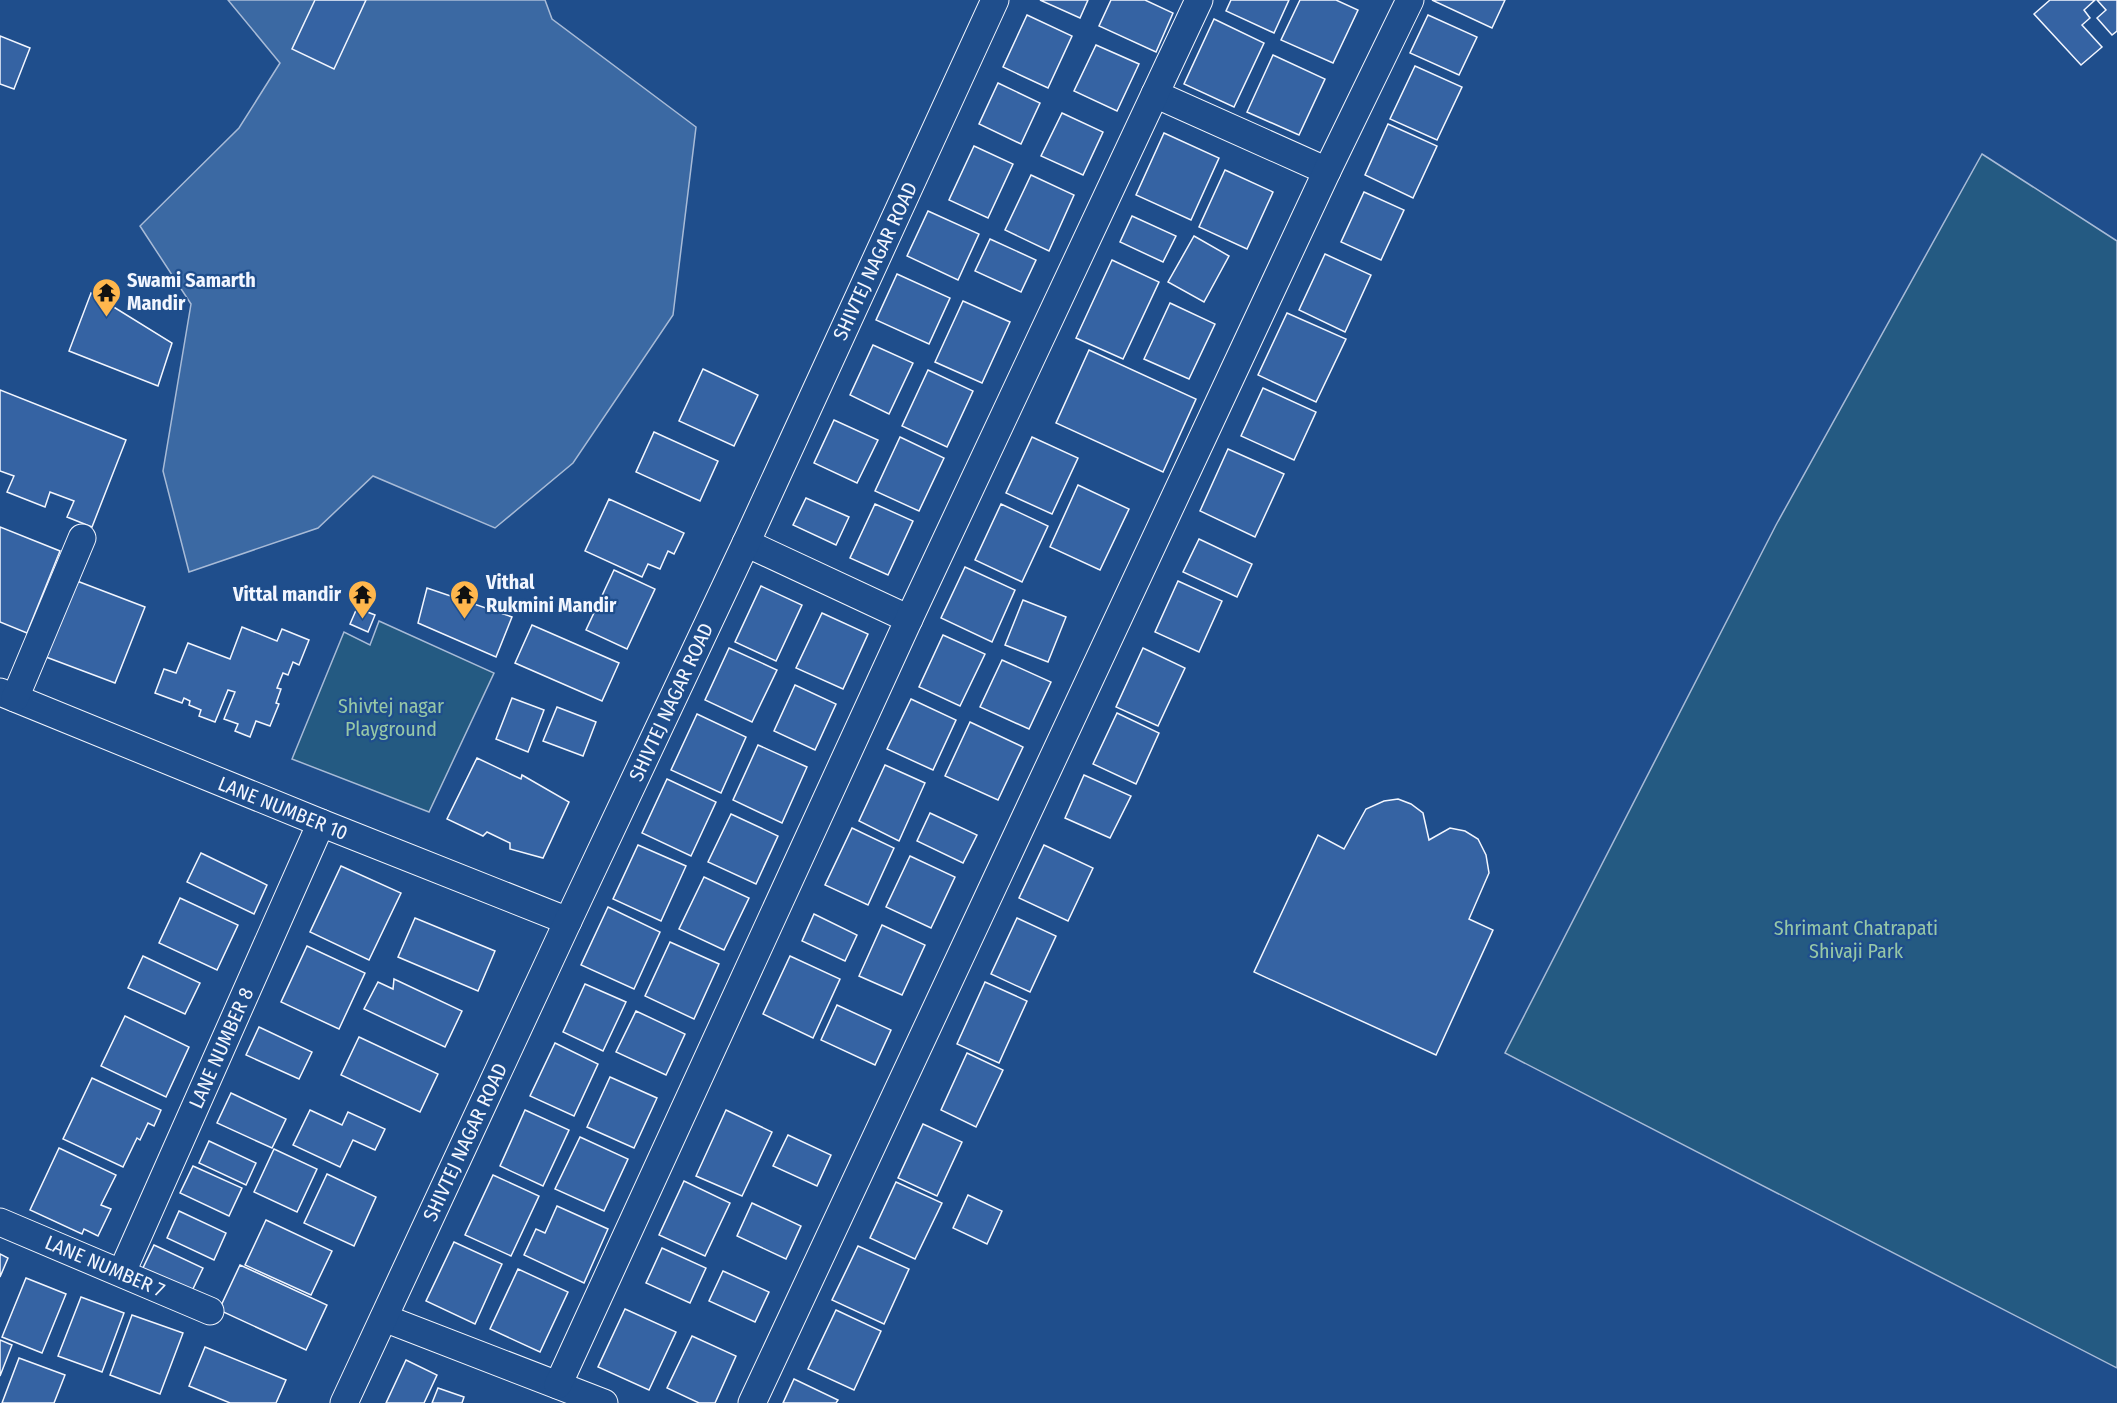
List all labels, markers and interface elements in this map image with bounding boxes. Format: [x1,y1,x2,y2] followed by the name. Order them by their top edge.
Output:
[828,178,922,344] street label: SHIVTEJ NAGAR ROAD
[127,268,256,315] place label: Swami Samarth Mandir
[90,276,122,318] temple icon: Swami Samarth Mandir
[485,570,617,617] place label: Vithal Rukmini Mandir
[346,578,378,620] temple icon: Vittal mandir
[449,578,481,620] temple icon: Vithal Rukmini Mandir
[232,582,342,606] place label: Vittal mandir
[624,619,718,785] street label: SHIVTEJ NAGAR ROAD
[338,694,444,741] park label: Shivtej nagar Playground
[215,771,351,845] street label: LANE NUMBER 10
[1774,916,1938,963] park label: Shrimant Chatrapati Shivaji Park
[184,984,258,1112] street label: LANE NUMBER 8
[418,1059,512,1225] street label: SHIVTEJ NAGAR ROAD
[42,1230,168,1302] street label: LANE NUMBER 7

